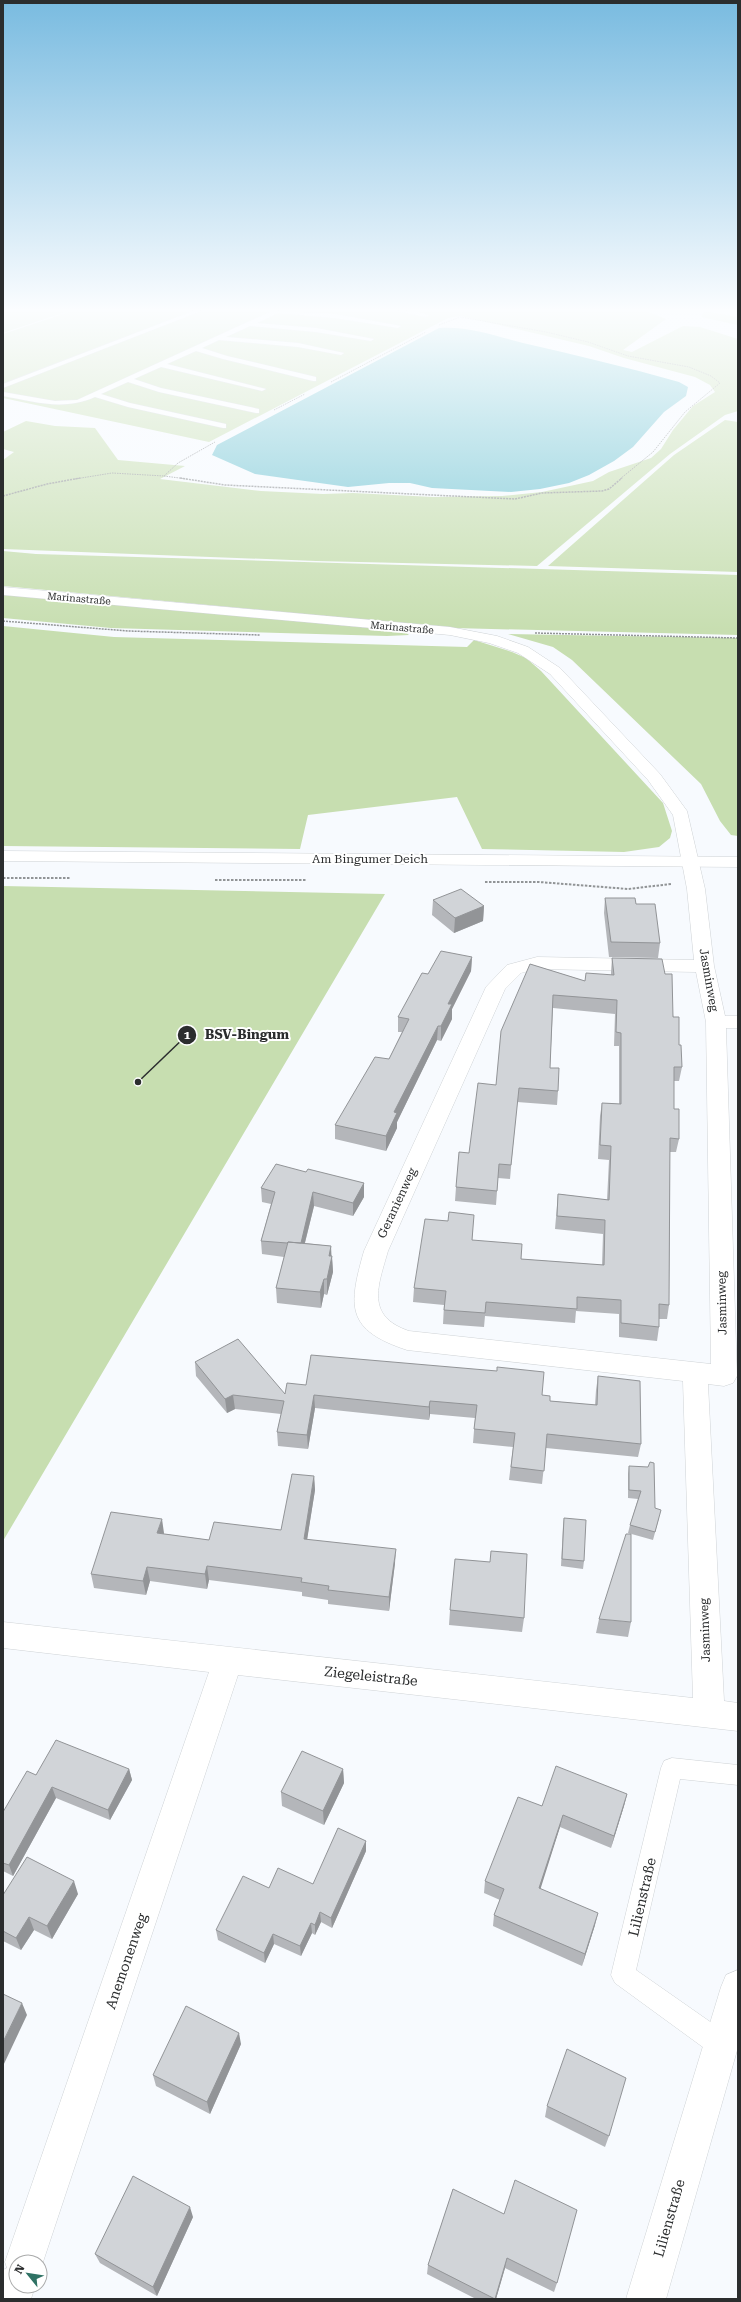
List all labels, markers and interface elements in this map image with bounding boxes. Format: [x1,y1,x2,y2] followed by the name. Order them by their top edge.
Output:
[47,590,112,607] street label: Marinastraße
[370,619,435,636] street label: Marinastraße
[312,852,428,866] street label: Am Bingumer Deich
[697,947,721,1013] street label: Jasminweg
[177,1022,297,1047] callout: BSV-Bingum
[205,1027,289,1042] text: BSV-Bingum
[184,1028,191,1042] text: 1
[375,1165,420,1241] street label: Geranienweg
[714,1271,730,1335] street label: Jasminweg
[697,1598,713,1662] street label: Jasminweg
[323,1663,419,1689] street label: Ziegeleistraße
[625,1856,659,1938] street label: Lilienstraße
[102,1911,150,2011] street label: Anemonenweg
[650,2177,688,2259] street label: Lilienstraße
[8,2254,48,2294] north arrow
[12,2262,28,2276] text: N

